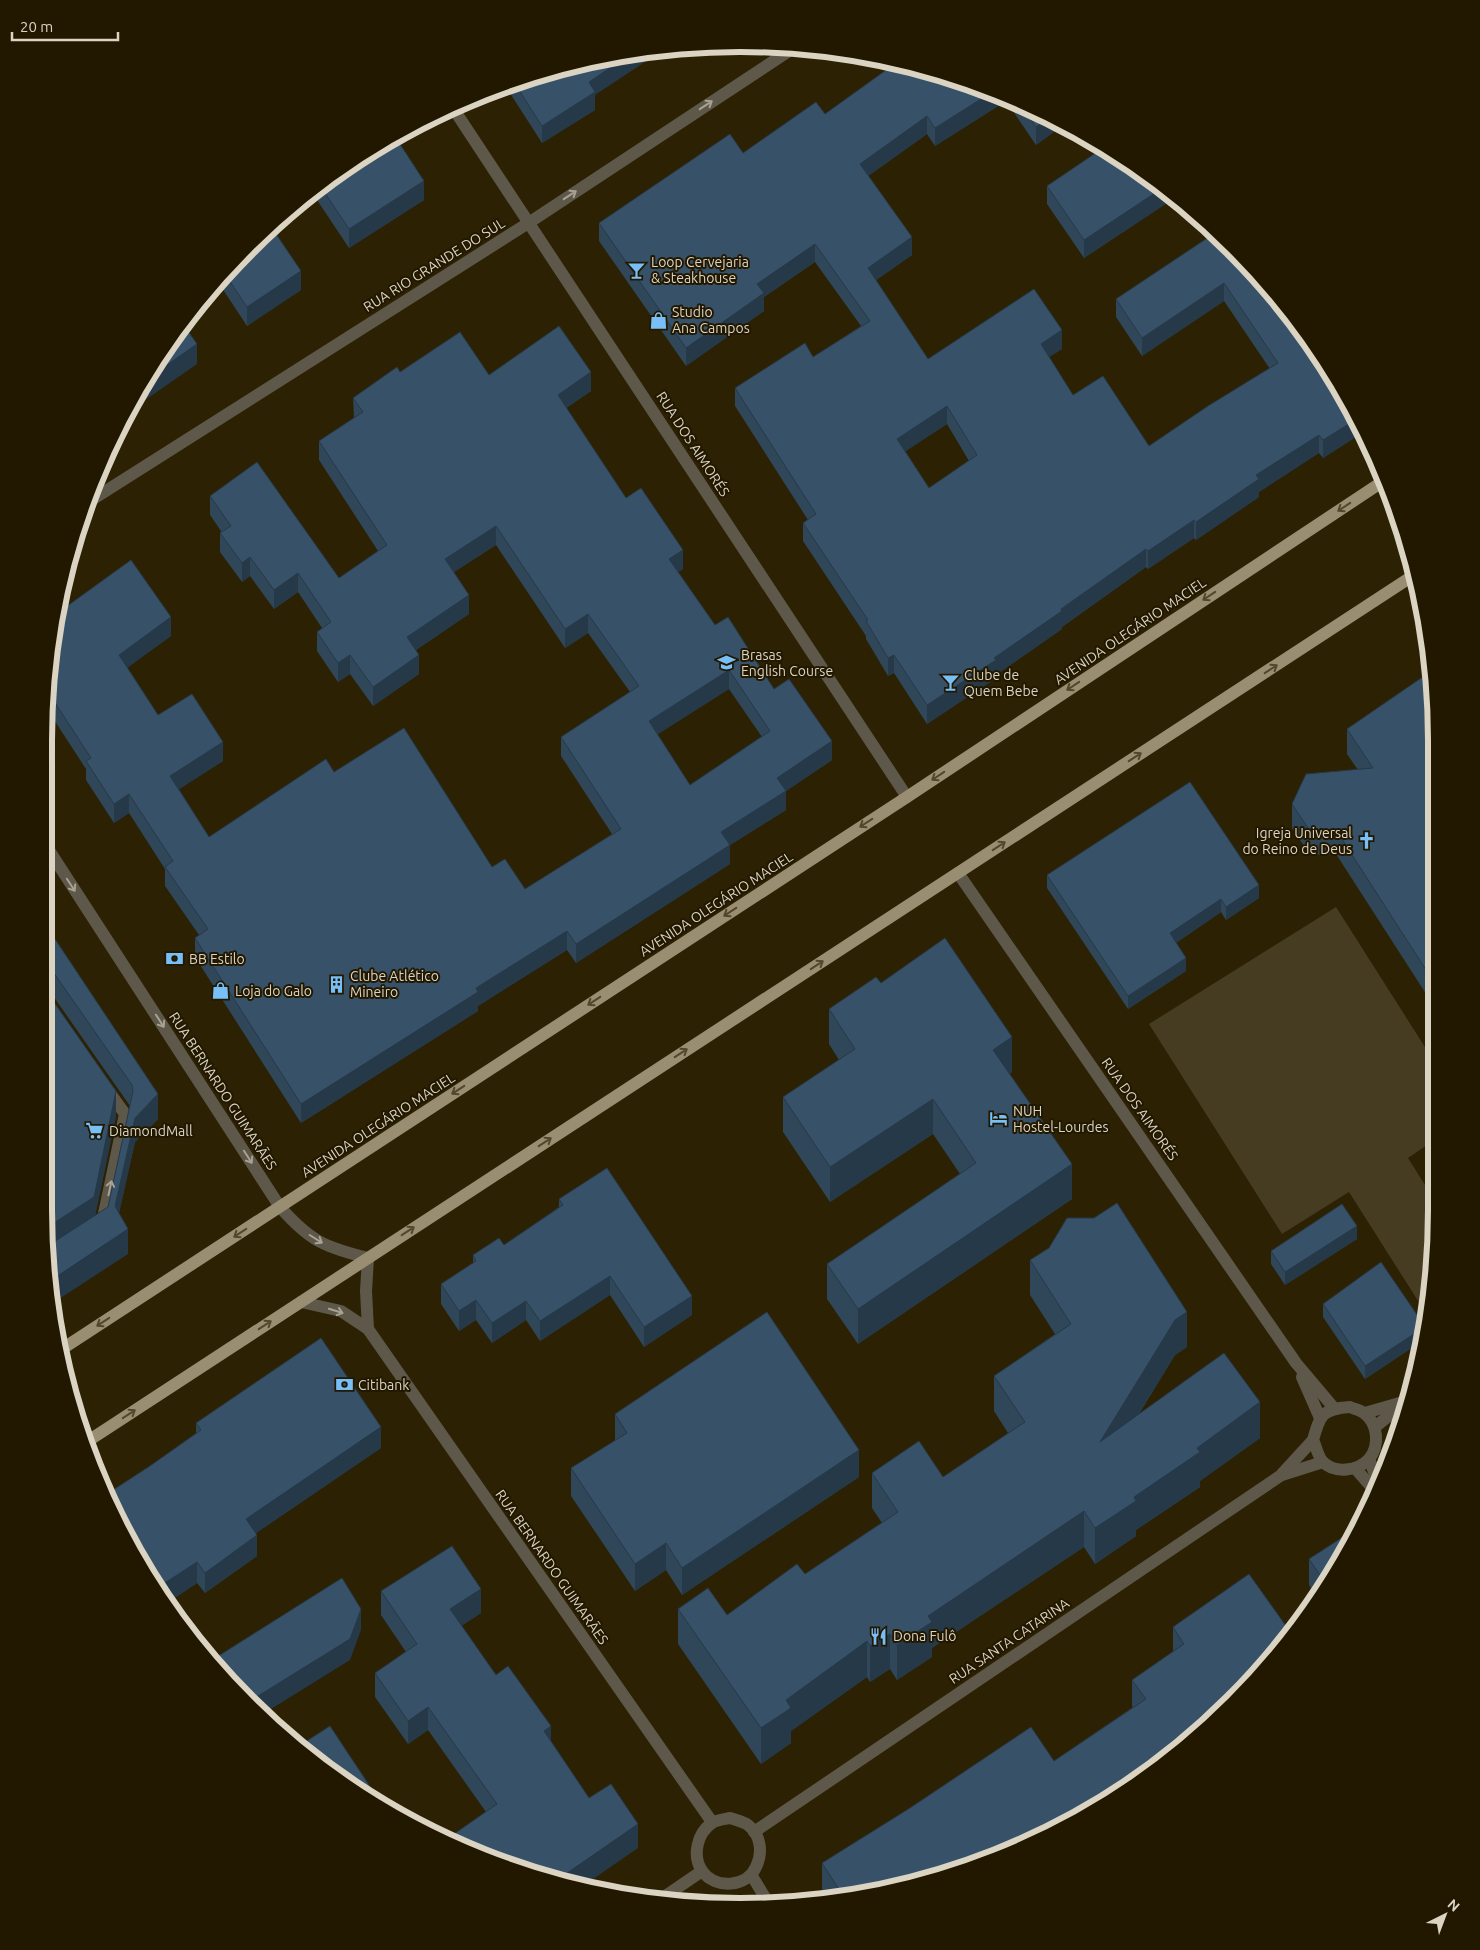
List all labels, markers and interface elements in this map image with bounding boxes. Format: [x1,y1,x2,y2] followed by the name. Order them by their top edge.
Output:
[12,10,119,42] scale bar
[20,18,53,35] text: 20 m
[699,100,713,111] one-way arrow
[563,190,577,200] one-way arrow
[360,215,508,315] street label: RUA RIO GRANDE DO SUL
[651,254,749,286] place label: Loop Cervejaria & Steakhouse
[627,260,647,280] bar icon: Loop Cervejaria & Steakhouse
[672,304,750,336] place label: Studio Ana Campos
[648,310,668,330] shop icon: Studio Ana Campos
[653,388,734,499] street label: RUA DOS AIMORÉS
[1338,502,1352,512] one-way arrow
[1051,573,1209,688] street label: AVENIDA OLEGÁRIO MACIEL
[1202,591,1216,602] one-way arrow
[741,647,833,679] place label: Brasas English Course
[717,653,737,673] school or university icon: Brasas English Course
[1264,663,1278,674] one-way arrow
[964,667,1038,699] place label: Clube de Quem Bebe
[940,673,960,693] bar icon: Clube de Quem Bebe
[1067,681,1081,691] one-way arrow
[1128,752,1142,763] one-way arrow
[931,771,945,781] one-way arrow
[860,819,874,829] one-way arrow
[1242,825,1352,857] place label: Igreja Universal do Reino de Deus
[1356,831,1376,851] church icon: Igreja Universal do Reino de Deus
[992,841,1006,851] one-way arrow
[636,848,796,960] street label: AVENIDA OLEGÁRIO MACIEL
[67,877,77,891] one-way arrow
[724,908,738,918] one-way arrow
[165,949,185,969] bank icon: BB Estilo
[189,951,245,967] place label: BB Estilo
[810,959,824,970] one-way arrow
[350,968,439,1000] place label: Clube Atlético Mineiro
[326,974,346,994] building icon: Clube Atlético Mineiro
[211,981,231,1001] shop icon: Loja do Galo
[235,983,312,999] place label: Loja do Galo
[588,997,602,1007] one-way arrow
[166,1009,281,1173] street label: RUA BERNARDO GUIMARÃES
[154,1014,165,1028] one-way arrow
[673,1048,687,1058] one-way arrow
[1099,1054,1182,1163] street label: RUA DOS AIMORÉS
[298,1069,458,1181] street label: AVENIDA OLEGÁRIO MACIEL
[452,1086,466,1096] one-way arrow
[1013,1103,1109,1135] place label: NUH Hostel-Lourdes
[989,1109,1009,1129] hotel icon: NUH Hostel-Lourdes
[85,1121,105,1141] supermarket icon: DiamondMall
[109,1123,193,1139] place label: DiamondMall
[537,1137,551,1147] one-way arrow
[243,1150,253,1164] one-way arrow
[106,1180,115,1196] one-way arrow
[401,1226,415,1236] one-way arrow
[233,1229,247,1239] one-way arrow
[309,1235,323,1245] one-way arrow
[328,1306,344,1316] one-way arrow
[97,1317,111,1327] one-way arrow
[258,1320,272,1330] one-way arrow
[334,1375,354,1395] bank icon: Citibank
[358,1377,409,1393] place label: Citibank
[122,1409,136,1419] one-way arrow
[492,1486,612,1647] street label: RUA BERNARDO GUIMARÃES
[946,1595,1072,1687] street label: RUA SANTA CATARINA
[869,1626,889,1646] restaurant icon: Dona Fulô
[893,1628,956,1644] place label: Dona Fulô
[1420,1890,1470,1940] north arrow
[1444,1896,1463,1915] text: N

